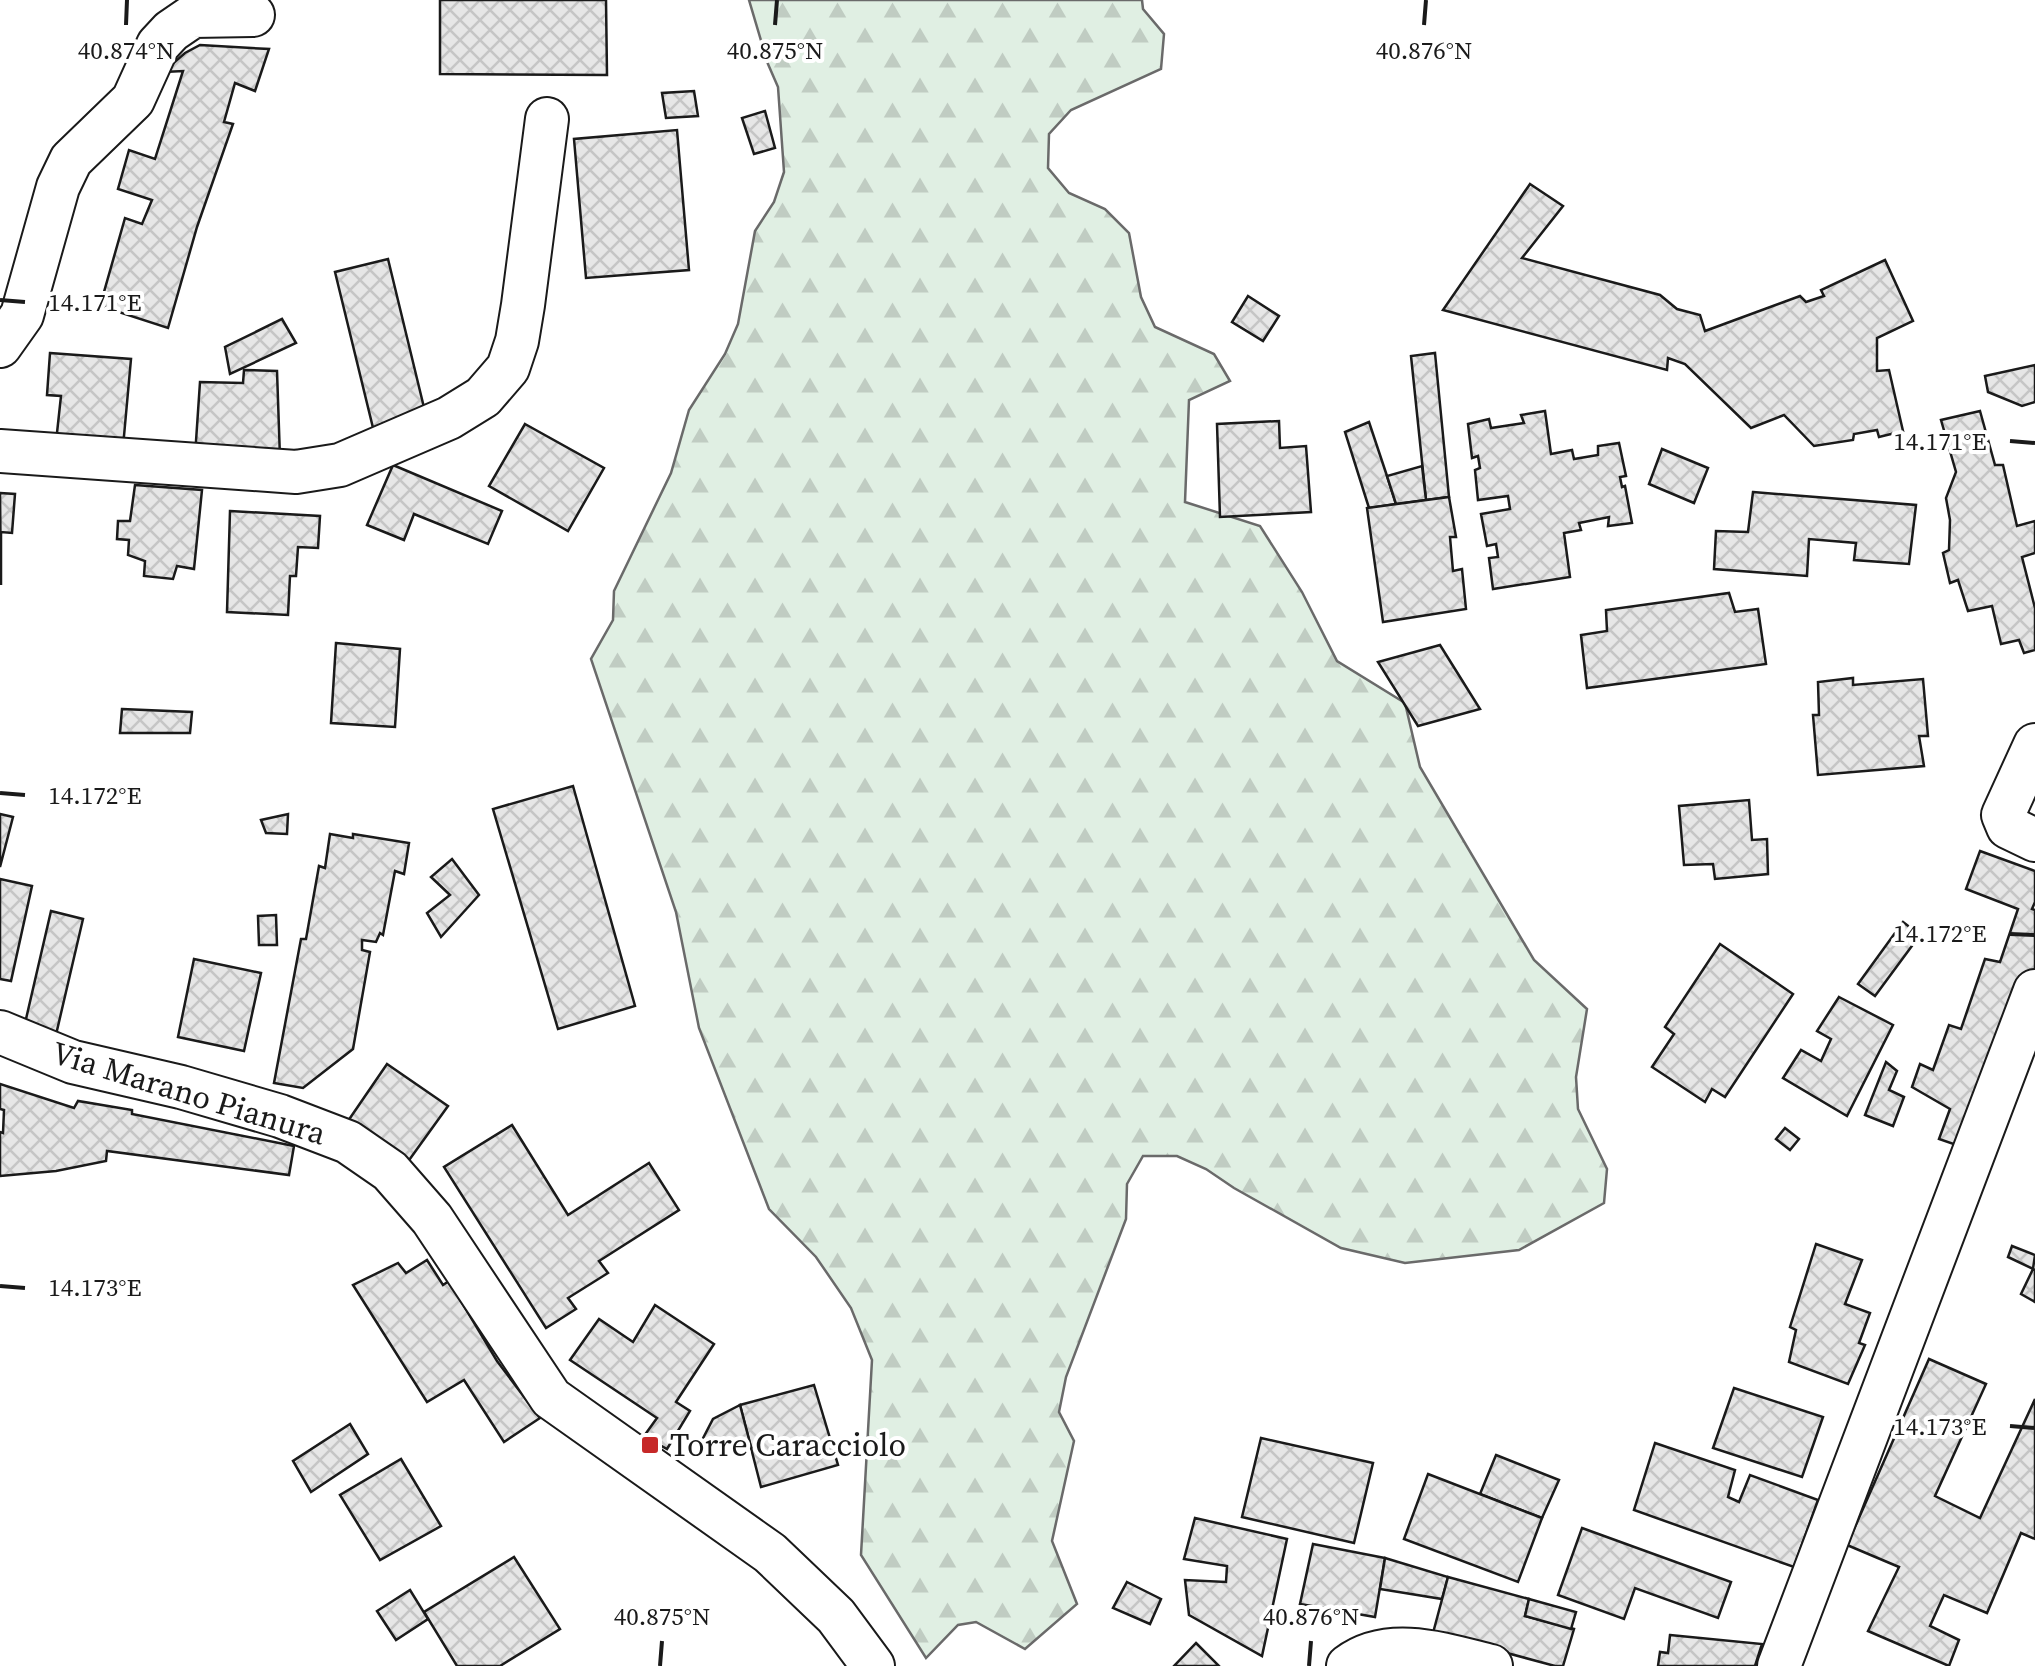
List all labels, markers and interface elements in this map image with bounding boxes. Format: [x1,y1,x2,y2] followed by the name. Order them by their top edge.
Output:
[78,33,174,67] text: 40.874°N
[727,33,823,67] text: 40.875°N
[1376,33,1472,67] text: 40.876°N
[48,285,142,319] text: 14.171°E
[1893,424,1987,458] text: 14.171°E
[48,778,142,812] text: 14.172°E
[1893,916,1987,950] text: 14.172°E
[47,1030,332,1156] street label: Via Marano Pianura
[48,1270,142,1304] text: 14.173°E
[1893,1409,1987,1443] text: 14.173°E
[670,1423,906,1467] place label: Torre Caracciolo
[639,1434,661,1456] marker: Torre Caracciolo
[614,1599,710,1633] text: 40.875°N
[1263,1599,1359,1633] text: 40.876°N

